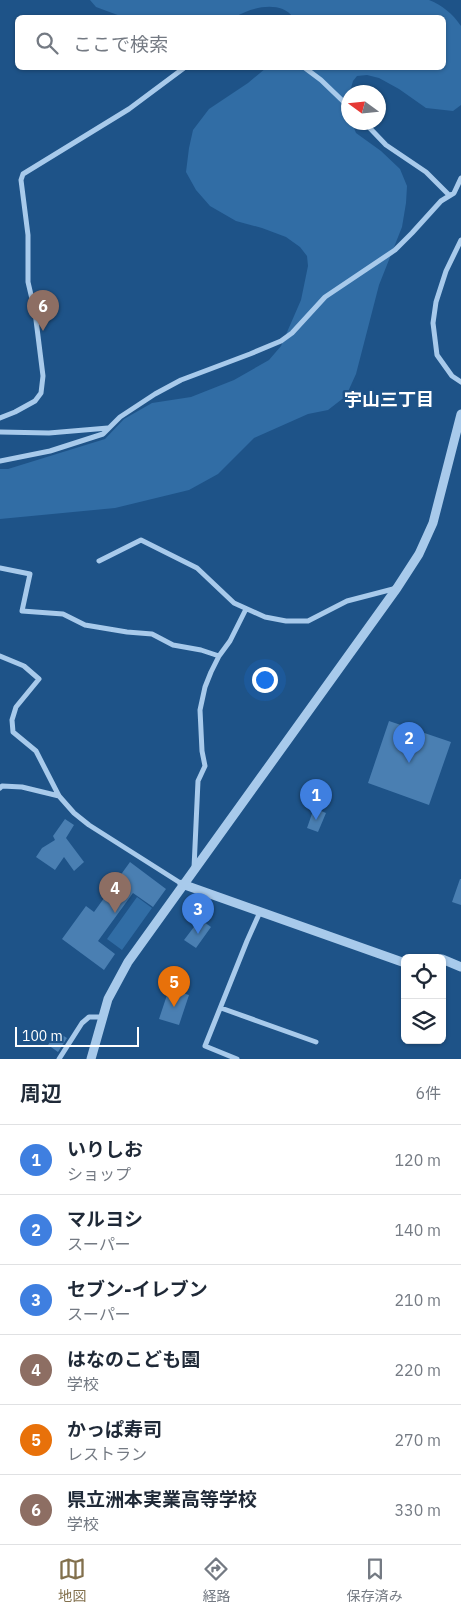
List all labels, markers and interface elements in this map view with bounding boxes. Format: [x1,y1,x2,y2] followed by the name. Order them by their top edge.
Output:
[15,15,446,70] search box
[33,29,61,57] icon: search
[73,32,168,56] text: ここで検索
[341,85,386,130] north arrow
[27,290,59,331] pin: 6
[344,388,434,411] district label: 宇山三丁目
[252,667,278,693] your location
[393,722,425,763] pin: 2
[300,779,332,820] pin: 1
[99,872,131,913] pin: 4
[182,893,214,934] pin: 3
[401,954,446,1044] map controls
[401,954,446,999] button: locate
[158,966,190,1007] pin: 5
[401,999,446,1044] button: layers
[15,1024,139,1047] scale bar
[22,1027,63,1045] text: 100 m
[20,1079,62,1107] text: 周辺
[415,1083,441,1103] text: 6件
[67,1137,143,1161] text: いりしお
[31,1150,41,1170] text: 1
[394,1150,441,1170] text: 120 m
[67,1164,131,1184] text: ショップ
[67,1207,143,1231] text: マルヨシ
[31,1220,41,1240] text: 2
[394,1220,441,1240] text: 140 m
[67,1234,131,1254] text: スーパー
[67,1277,208,1301] text: セブン-イレブン
[31,1290,41,1310] text: 3
[394,1290,441,1310] text: 210 m
[67,1304,131,1324] text: スーパー
[67,1347,200,1371] text: はなのこども園
[31,1360,41,1380] text: 4
[394,1360,441,1380] text: 220 m
[67,1374,99,1394] text: 学校
[67,1417,162,1441] text: かっぱ寿司
[31,1430,41,1450] text: 5
[394,1430,441,1450] text: 270 m
[67,1444,147,1464] text: レストラン
[67,1487,257,1511] text: 県立洲本実業高等学校
[31,1500,41,1520] text: 6
[394,1500,441,1520] text: 330 m
[67,1514,99,1534] text: 学校
[58,1555,86,1605] tab: 地図
[202,1555,230,1605] tab: 経路
[347,1555,403,1605] tab: 保存済み

